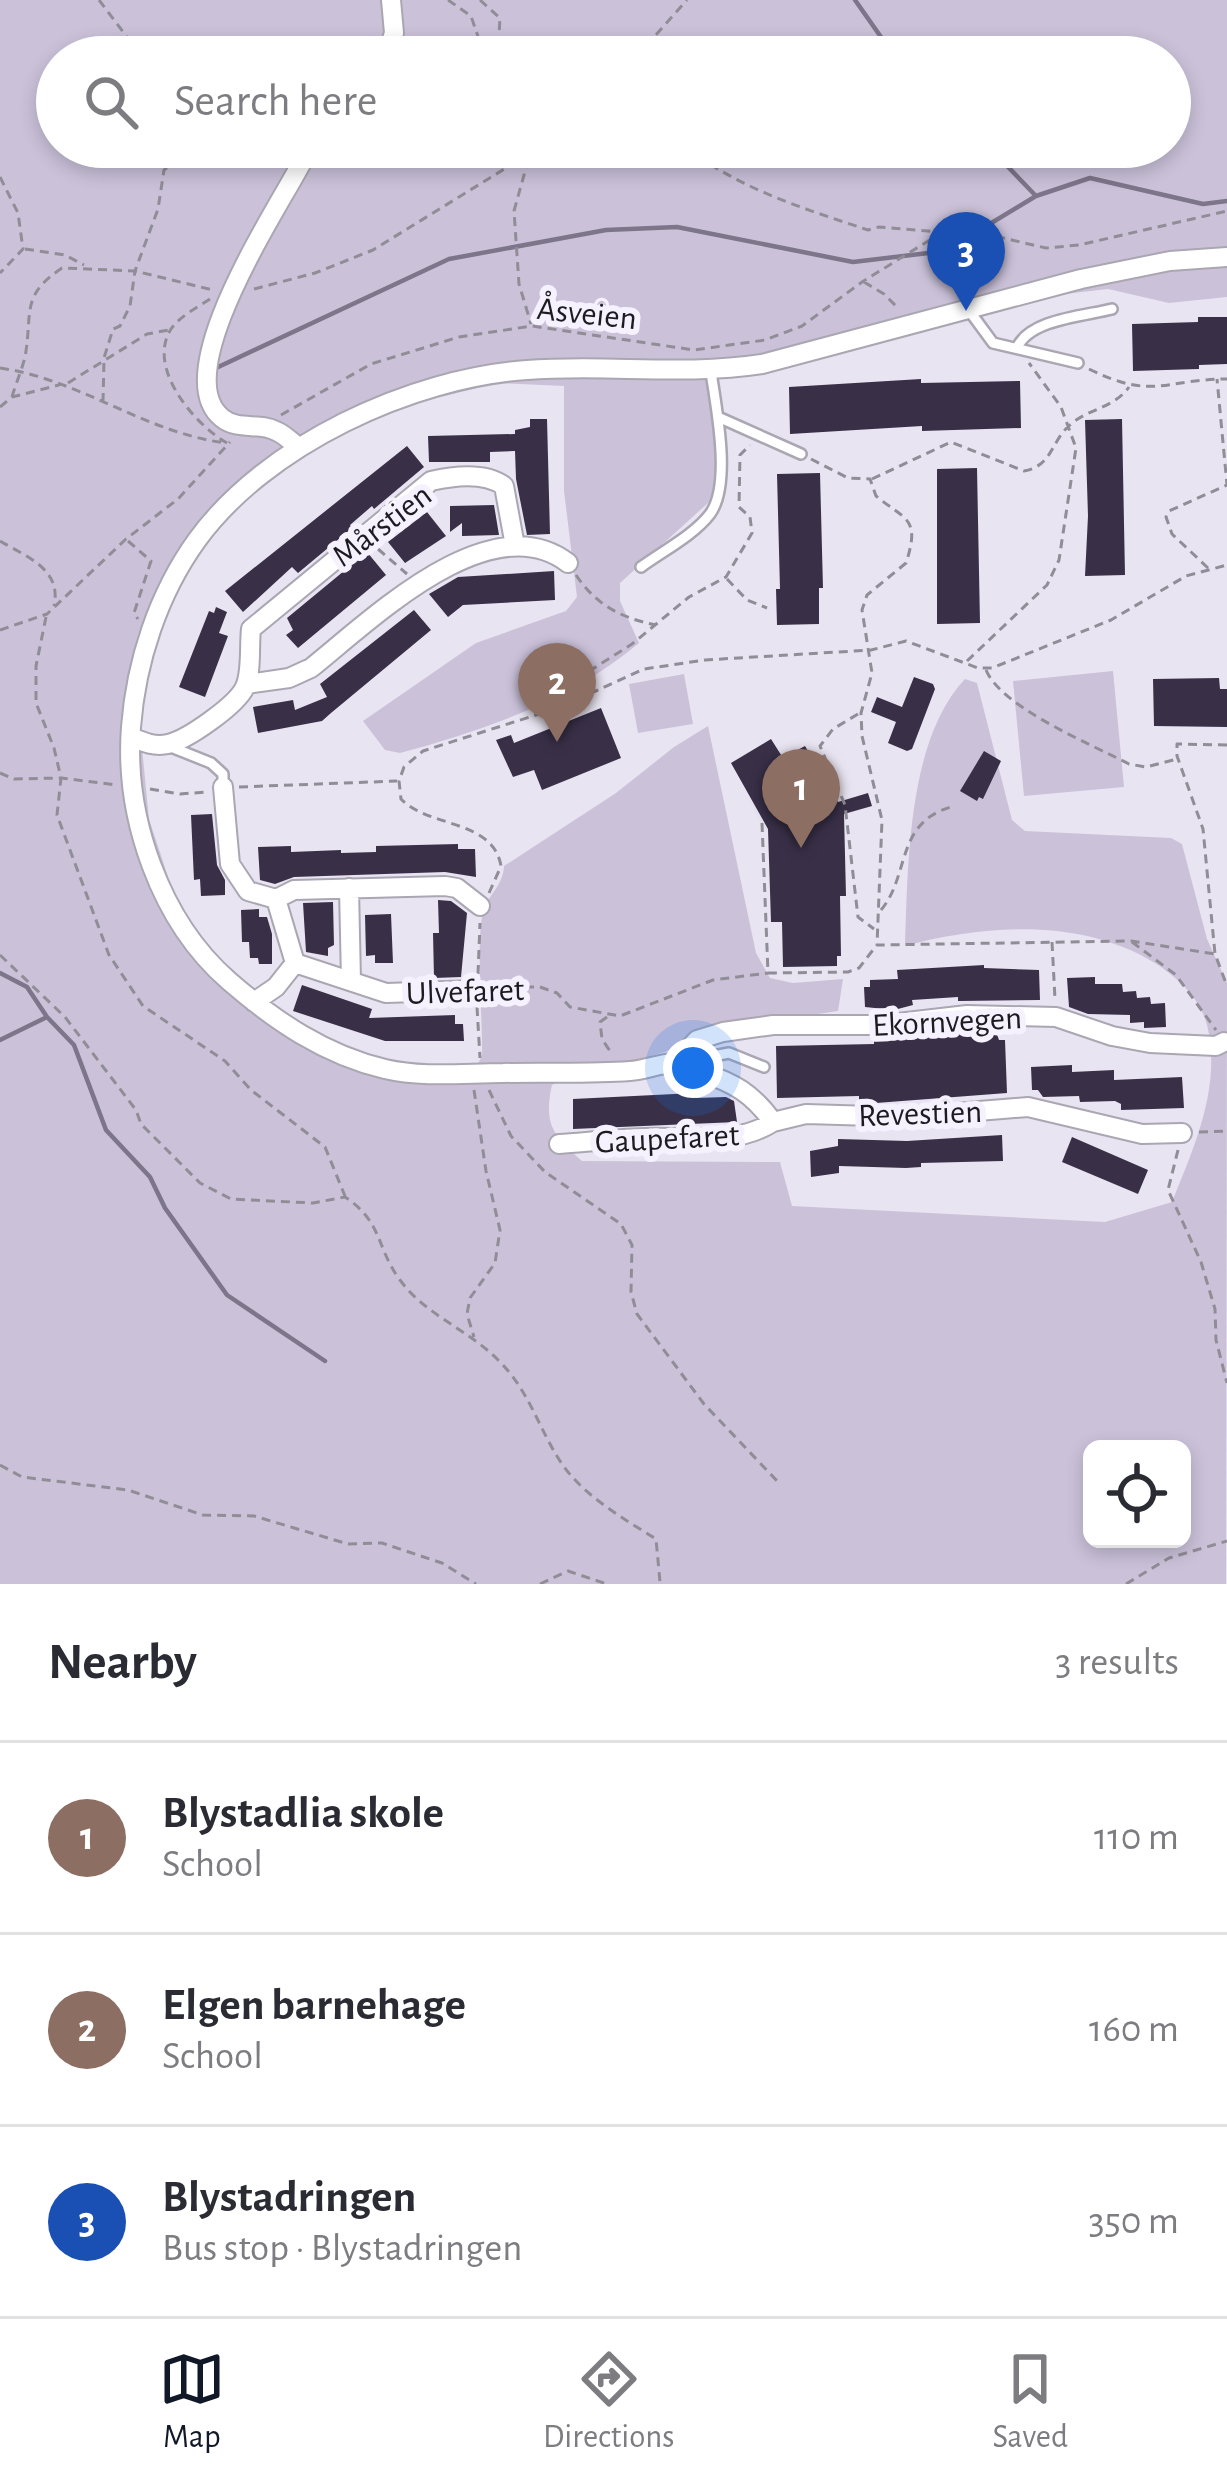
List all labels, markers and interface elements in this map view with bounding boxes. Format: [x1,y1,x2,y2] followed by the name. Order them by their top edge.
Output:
[36,36,1191,168] search box
[78,69,144,135] icon: search
[174,79,377,124] text: Search here
[927,212,1005,311] pin: 3
[535,288,639,336] street label: Åsveien
[327,478,438,574] street label: Mårstien
[518,643,596,742] pin: 2
[762,749,840,848] pin: 1
[405,974,525,1011] street label: Ulvefaret
[871,1002,1023,1043] street label: Ekornvegen
[663,1038,723,1098] your location
[858,1096,983,1133] street label: Revestien
[594,1119,741,1160] street label: Gaupefaret
[1083,1440,1191,1548] map controls
[1083,1440,1191,1548] button: locate
[48,1637,197,1688] text: Nearby
[1055,1643,1179,1682] text: 3 results
[162,1791,444,1836] text: Blystadlia skole
[80,1818,94,1857] text: 1
[1094,1818,1179,1857] text: 110 m
[162,1845,263,1884] text: School
[162,1983,466,2028] text: Elgen barnehage
[78,2010,96,2049] text: 2
[1089,2010,1179,2049] text: 160 m
[162,2037,263,2076] text: School
[162,2175,416,2220] text: Blystadringen
[79,2202,95,2241] text: 3
[1088,2202,1179,2241] text: 350 m
[162,2229,522,2268] text: Bus stop · Blystadringen
[159,2346,225,2458] tab: Map
[543,2346,674,2458] tab: Directions
[992,2346,1068,2458] tab: Saved

